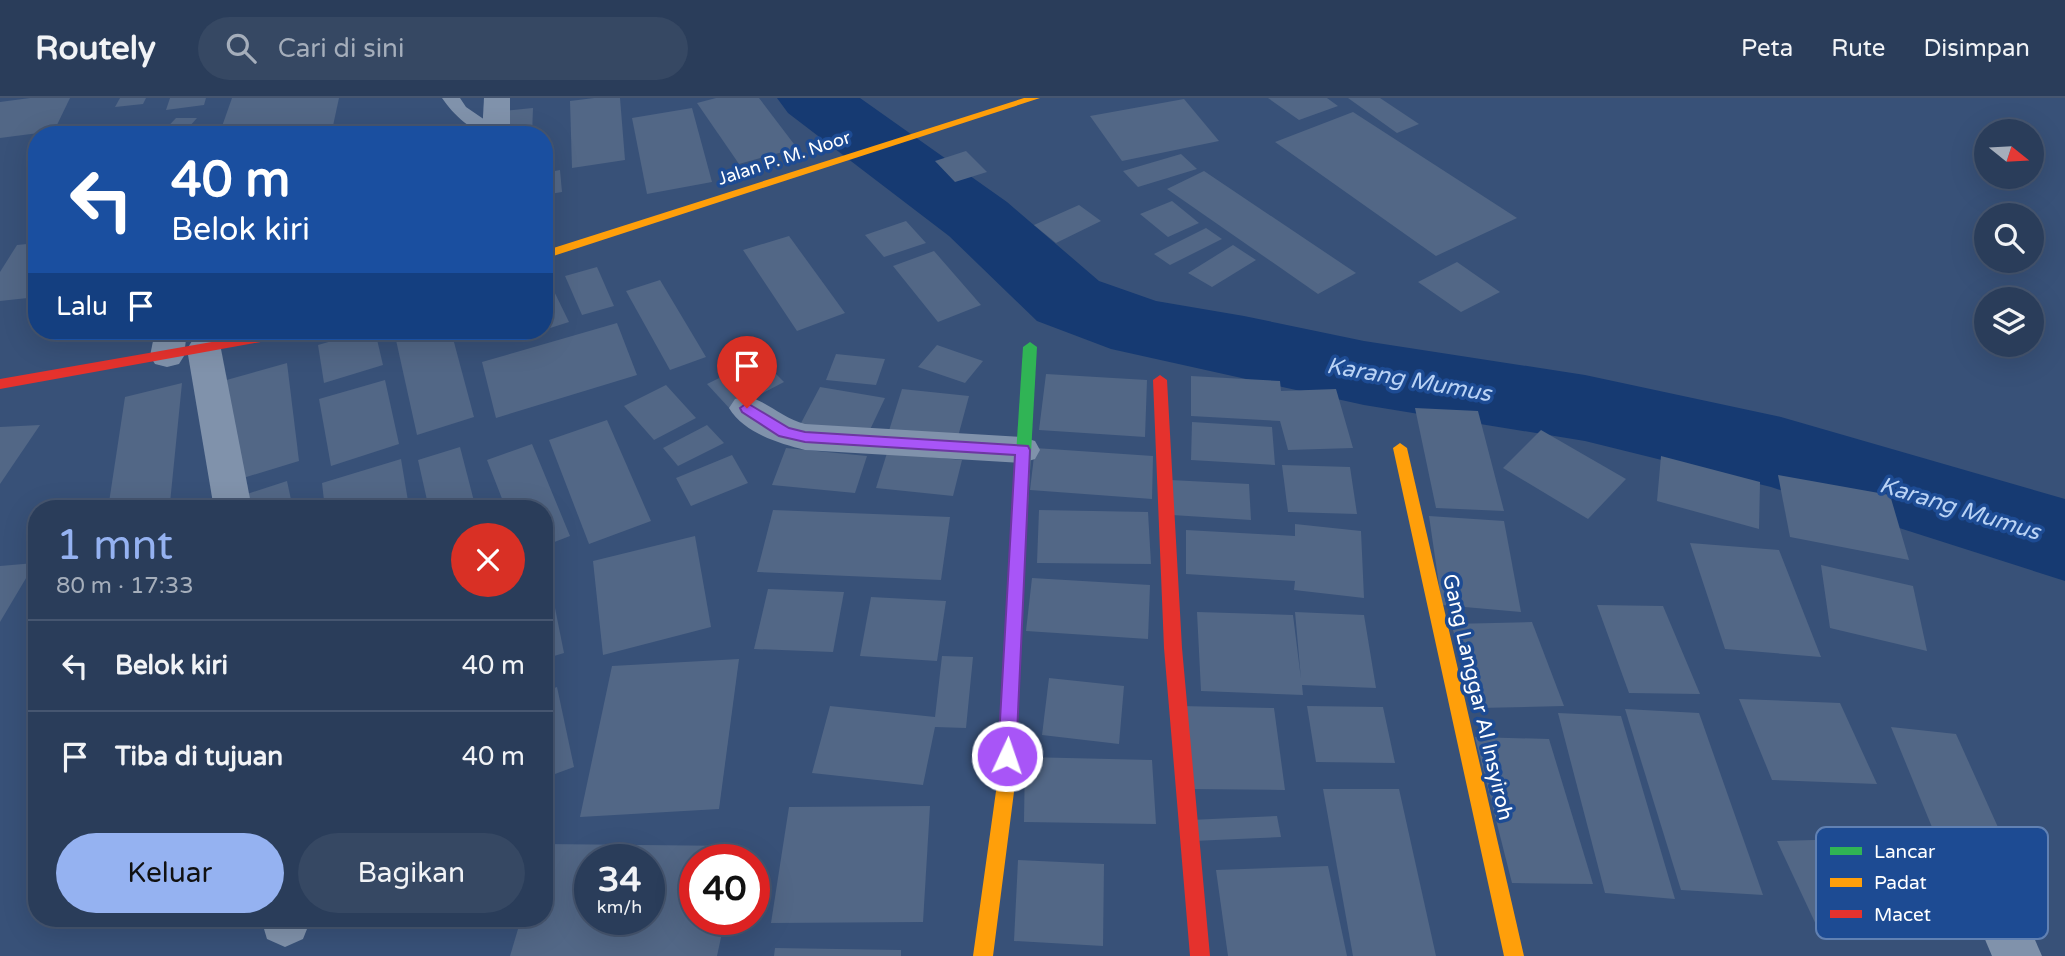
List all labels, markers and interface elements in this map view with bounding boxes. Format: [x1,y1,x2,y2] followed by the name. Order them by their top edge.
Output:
[198,17,688,80] search box
[35,29,156,68] text: Routely
[222,29,260,67] icon: search
[278,33,404,64] text: Cari di sini
[1741,34,1793,63] text: Peta
[1831,34,1885,63] text: Rute
[1923,34,2030,63] text: Disimpan
[1974,119,2044,189] north arrow
[1974,119,2044,357] map controls
[715,126,853,190] street label: Jalan P. M. Noor
[171,151,290,210] text: 40 m
[56,154,147,245] icon: left
[1974,203,2044,273] button: search
[171,211,310,249] text: Belok kiri
[122,287,160,325] icon: arrive
[1974,287,2044,357] button: layers
[56,291,108,322] text: Lalu
[717,336,777,408] pin
[728,347,766,385] icon: arrive
[1324,352,1495,409] water label: Karang Mumus
[1876,471,2045,547] water label: Karang Mumus
[56,520,173,571] text: 1 mnt
[451,523,525,597] button: close
[1437,571,1518,823] street label: Gang Langgar Al Insyiroh
[56,572,194,600] text: 80 m · 17:33
[56,647,94,685] icon: left
[115,650,228,681] text: Belok kiri
[462,650,525,681] text: 40 m
[970,719,1044,793] position arrow
[56,738,94,776] icon: arrive
[115,741,283,772] text: Tiba di tujuan
[462,741,525,772] text: 40 m
[1816,827,2048,939] legend
[56,833,284,913] button: Keluar
[298,833,525,913] button: Bagikan
[1874,841,1936,863] text: Lancar
[679,844,770,935] speed limit sign: 40
[598,859,641,901] text: 34
[1874,872,1927,894] text: Padat
[597,896,642,918] text: km/h
[1874,904,1931,926] text: Macet

